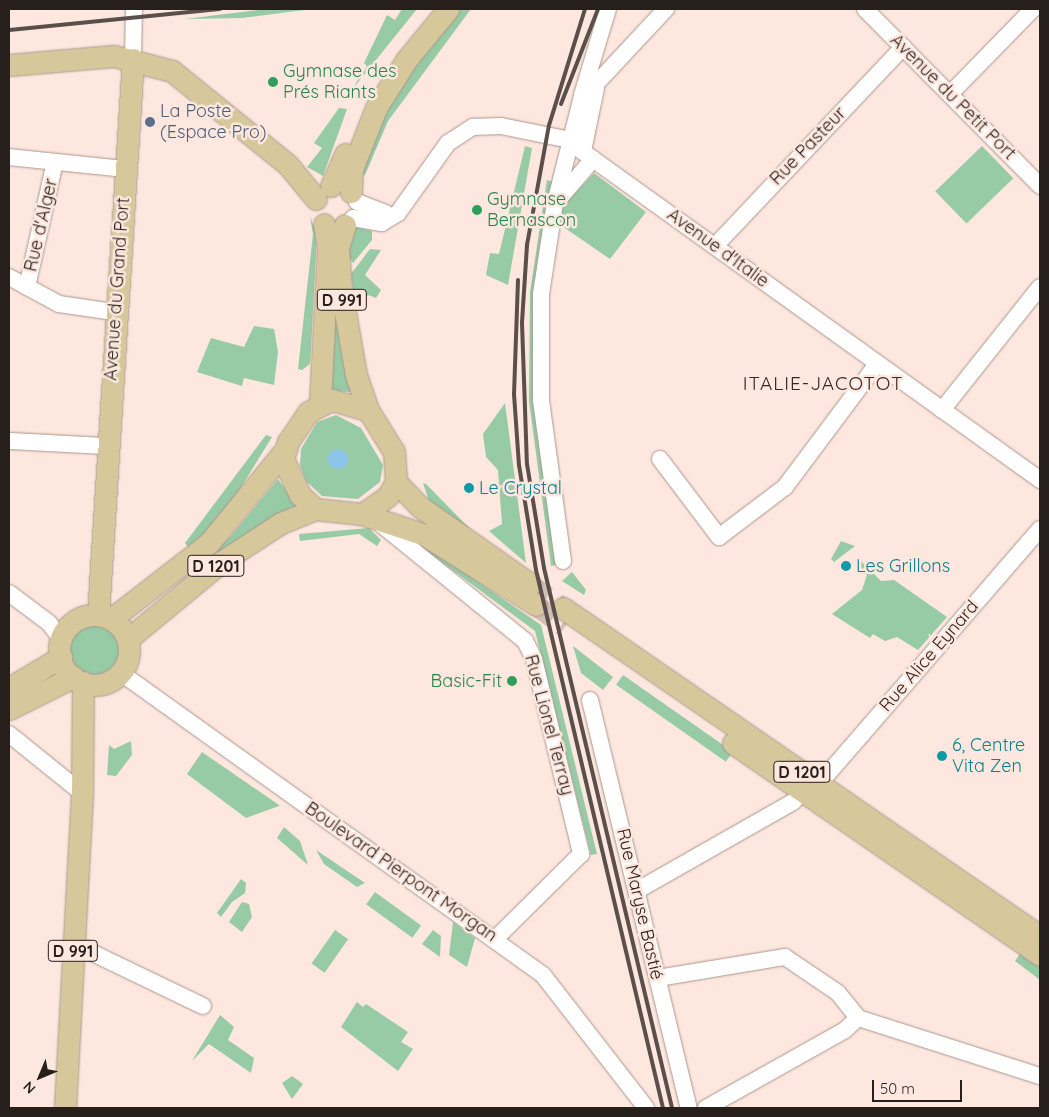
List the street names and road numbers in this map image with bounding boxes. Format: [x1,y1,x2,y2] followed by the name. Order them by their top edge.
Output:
[886,30,1020,164] street label: Avenue du Petit Port
[765,102,851,190] street label: Rue Pasteur
[20,176,62,274] street label: Rue d'Alger
[100,197,134,381] street label: Avenue du Grand Port
[663,204,773,292] street label: Avenue d'Italie
[316,286,368,314] road number: D 991
[187,552,245,580] road number: D 1201
[875,596,983,716] street label: Rue Alice Eynard
[520,652,578,798] street label: Rue Lionel Terray
[773,759,831,786] road number: D 1201
[301,797,501,947] street label: Boulevard Pierpont Morgan
[612,826,668,982] street label: Rue Maryse Bastié
[47,938,99,964] road number: D 991

